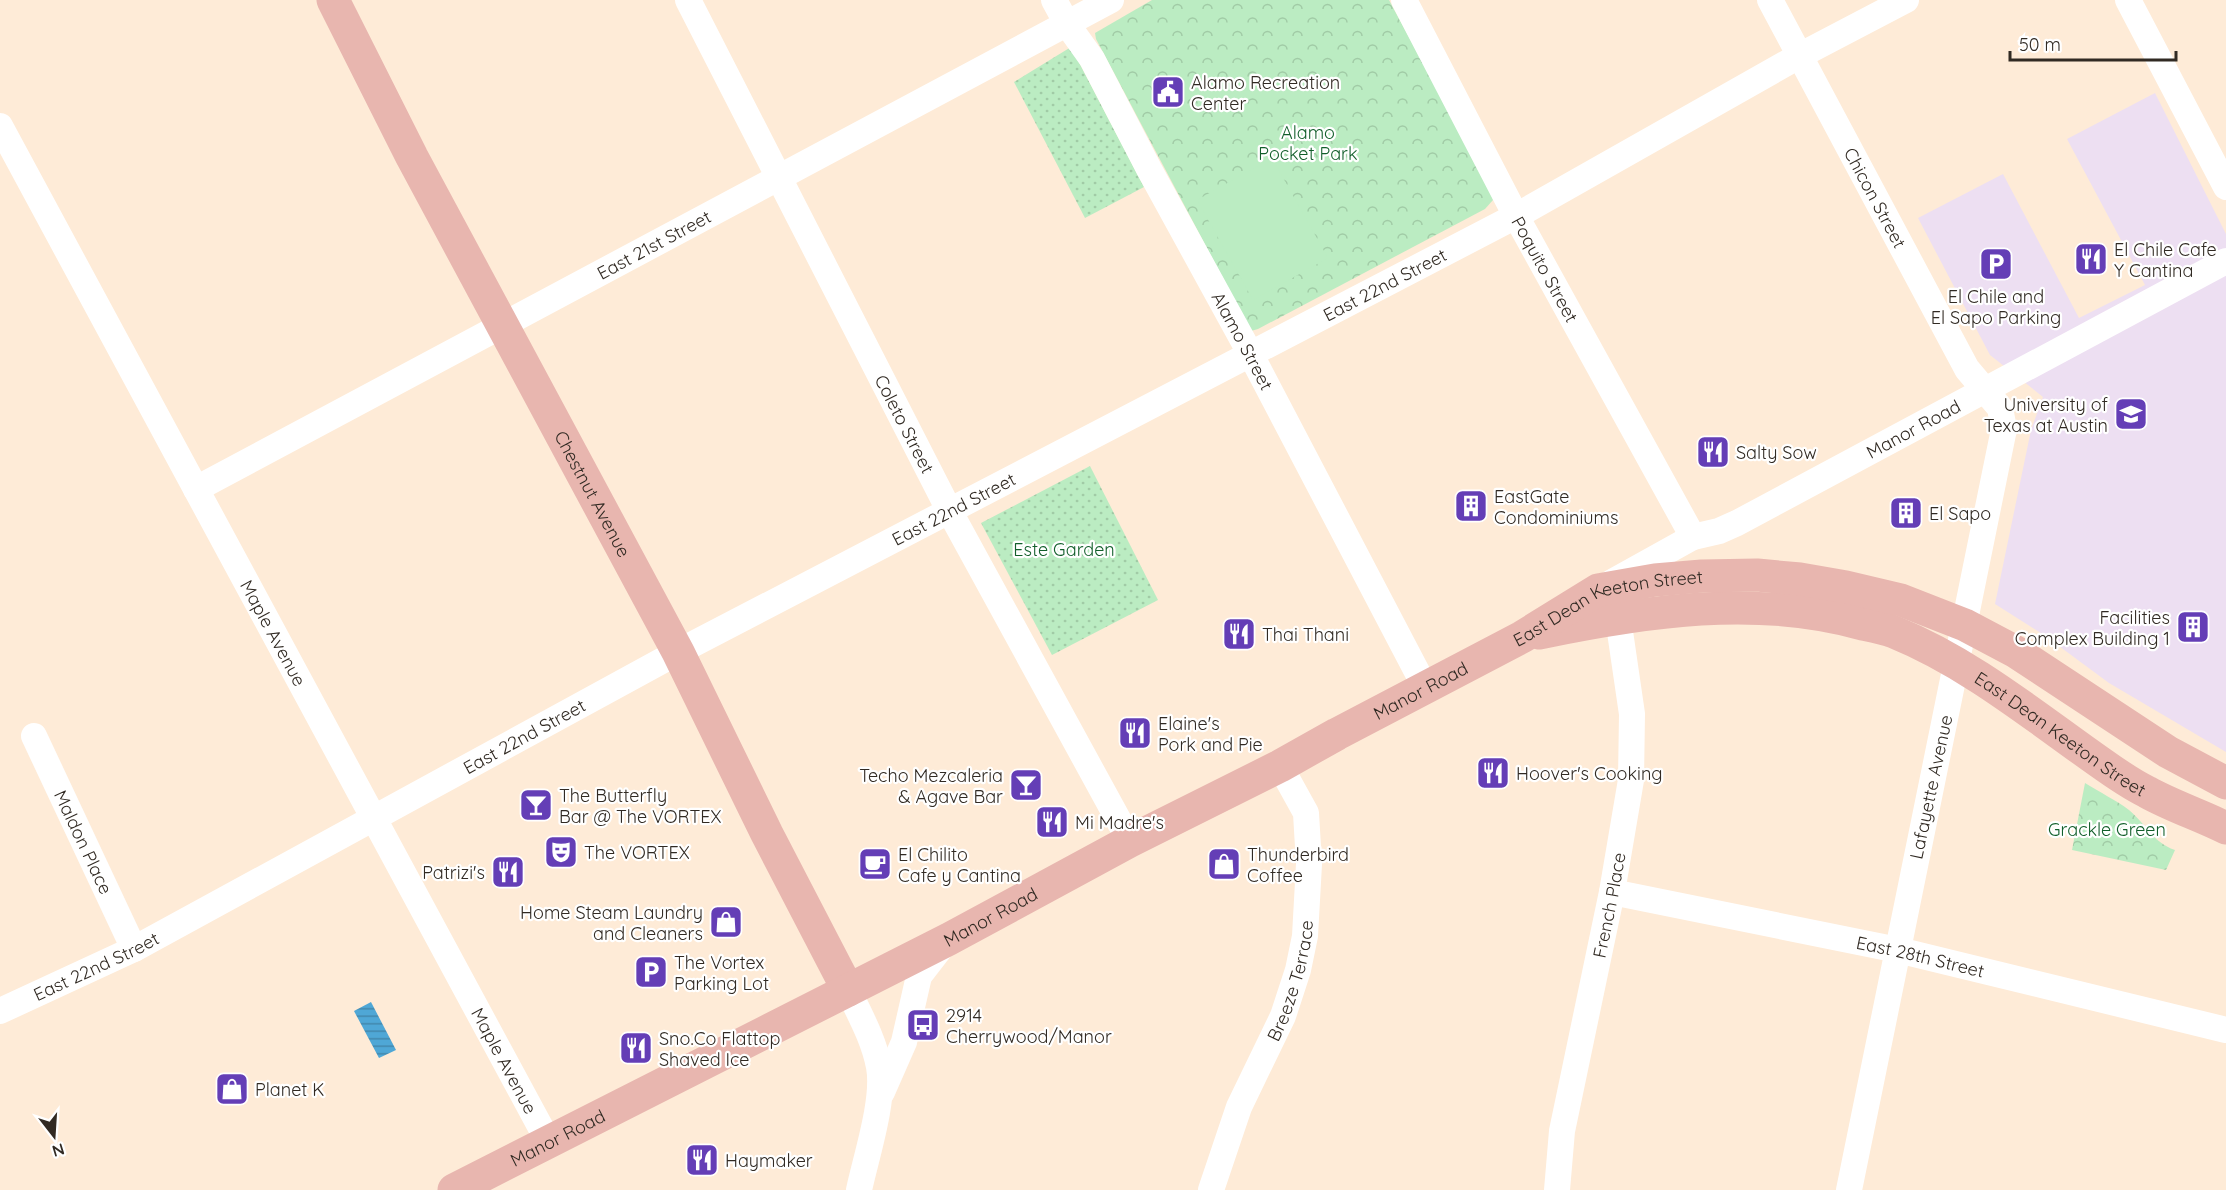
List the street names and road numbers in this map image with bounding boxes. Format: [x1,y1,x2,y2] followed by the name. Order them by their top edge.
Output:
[1839,143,1912,252] street label: Chicon Street
[593,205,715,284] street label: East 21st Street
[1507,212,1584,326] street label: Poquito Street
[1319,243,1450,326] street label: East 22nd Street
[1207,288,1279,394] street label: Alamo Street
[870,371,940,477] street label: Coleto Street
[1862,394,1964,463] street label: Manor Road
[550,427,636,561] street label: Chestnut Avenue
[888,467,1019,550] street label: East 22nd Street
[1509,564,1704,651] street label: East Dean Keeton Street
[236,576,312,690] street label: Maple Avenue
[1369,656,1472,725] street label: Manor Road
[1971,666,2150,801] street label: East Dean Keeton Street
[459,693,589,779] street label: East 22nd Street
[1904,713,1958,861] street label: Lafayette Avenue
[49,786,118,898] street label: Maldon Place
[1587,851,1630,960] street label: French Place
[939,882,1041,951] street label: Manor Road
[1261,920,1317,1045] street label: Breeze Terrace
[30,926,163,1005] street label: East 22nd Street
[1854,930,1987,982] street label: East 28th Street
[467,1003,543,1118] street label: Maple Avenue
[506,1104,609,1171] street label: Manor Road

